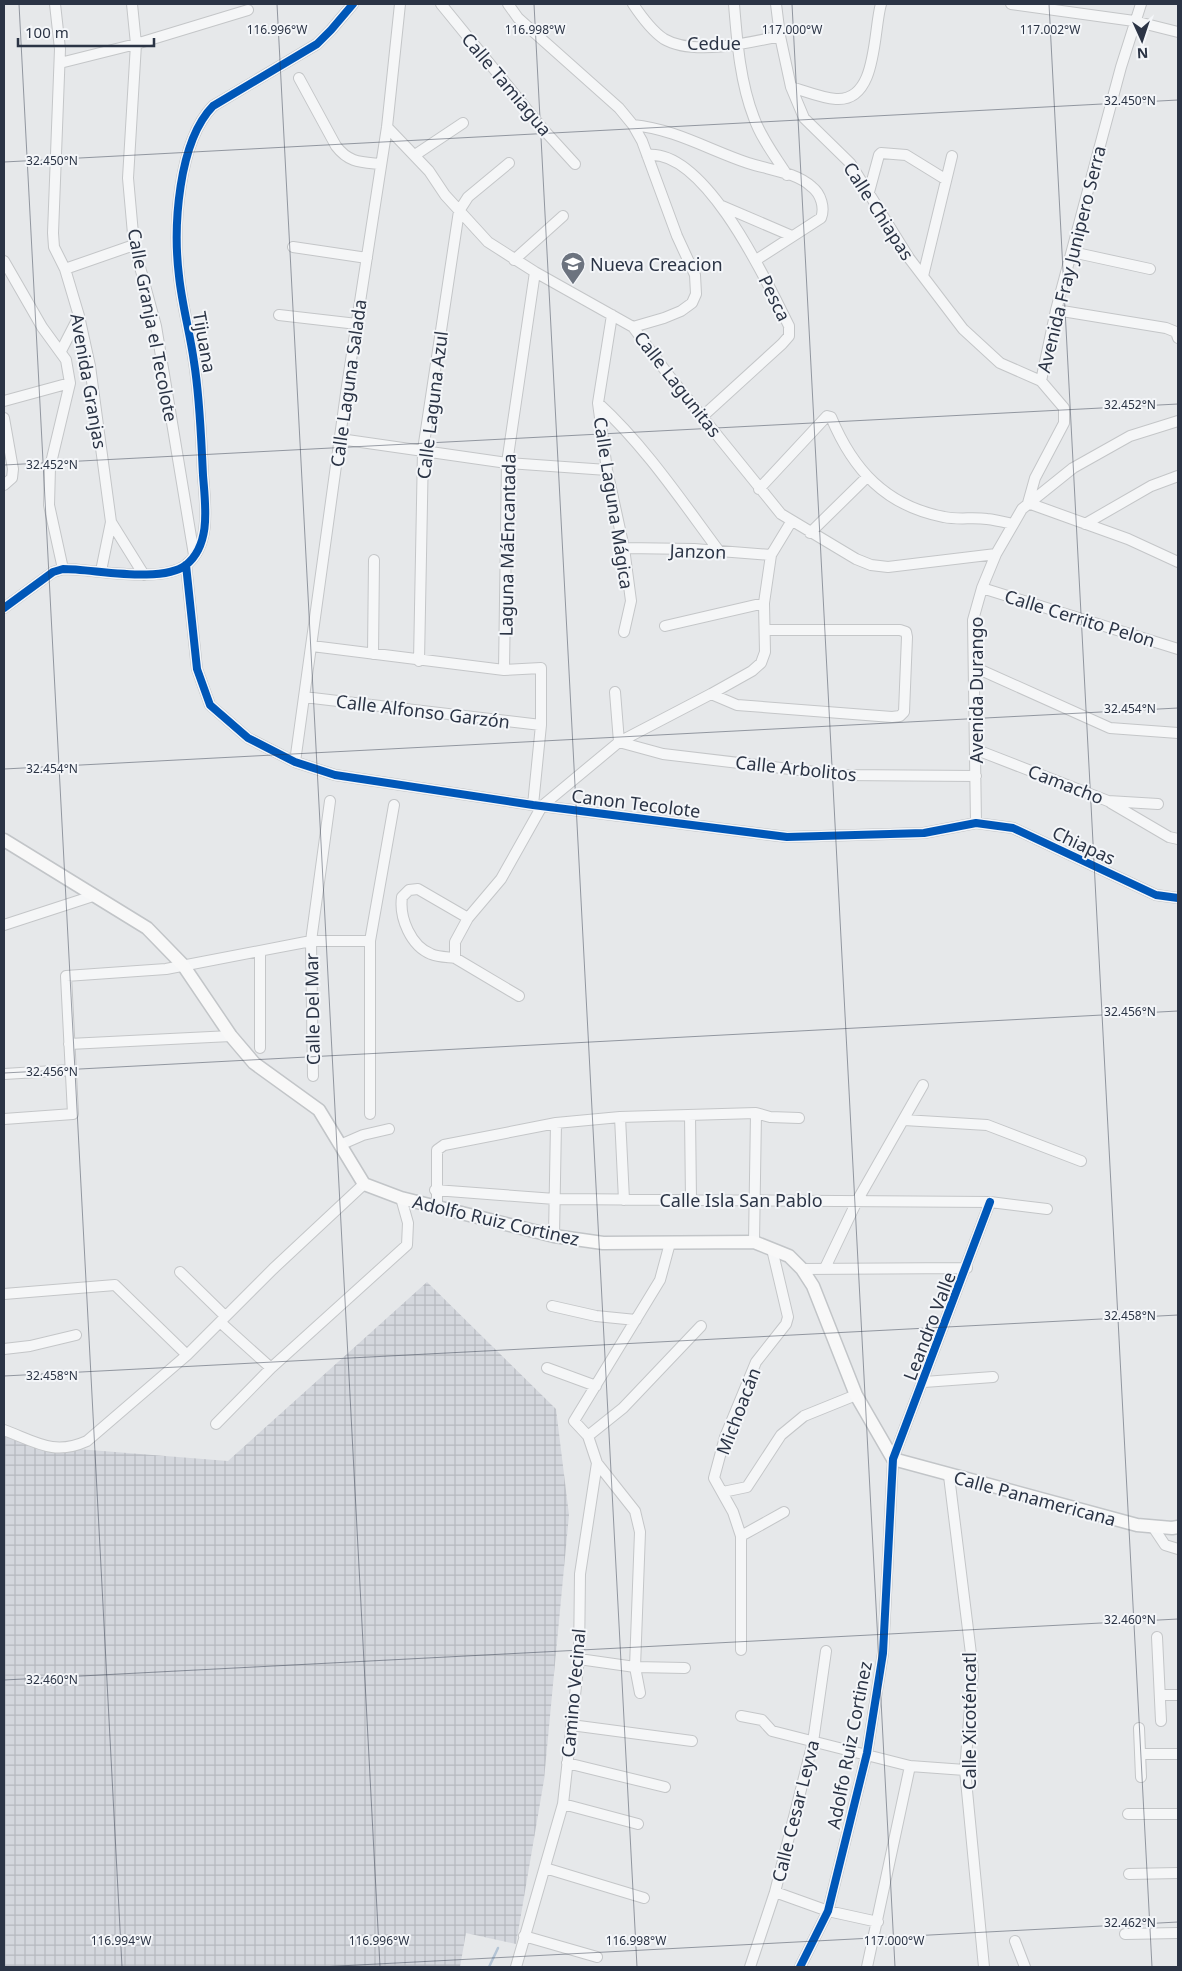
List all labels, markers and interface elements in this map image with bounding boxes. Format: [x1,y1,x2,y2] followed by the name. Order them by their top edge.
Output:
[18,15,154,47] scale bar
[1117,15,1167,65] north arrow
[247,21,307,38] text: 116.996°W
[505,21,565,38] text: 116.998°W
[762,21,822,38] text: 117.000°W
[1020,21,1080,38] text: 117.002°W
[25,22,69,42] text: 100 m
[457,27,557,141] street label: Calle Tamiagua
[687,31,741,55] street label: Cedue
[1137,44,1149,63] text: N
[1104,92,1156,109] text: 32.450°N
[1031,143,1111,375] street label: Avenida Fray Junipero Serra
[26,152,78,169] text: 32.450°N
[838,157,920,265] street label: Calle Chiapas
[122,226,184,424] street label: Calle Granja el Tecolote
[560,251,586,285] school or university icon: Nueva Creacion
[590,252,723,276] place label: Nueva Creacion
[754,271,796,325] street label: Pesca
[324,298,372,468] street label: Calle Laguna Salada
[188,310,222,374] street label: Tijuana
[65,311,113,451] street label: Avenida Granjas
[629,326,727,442] street label: Calle Lagunitas
[411,330,453,480] street label: Calle Laguna Azul
[1104,396,1156,413] text: 32.452°N
[589,415,639,591] street label: Calle Laguna Mágica
[493,453,521,637] street label: Laguna MáEncantada
[26,456,78,473] text: 32.452°N
[667,538,727,564] street label: Janzon
[1002,584,1158,652] street label: Calle Cerrito Pelon
[964,617,988,763] street label: Avenida Durango
[335,688,511,734] street label: Calle Alfonso Garzón
[1104,700,1156,717] text: 32.454°N
[734,750,858,786] street label: Calle Arbolitos
[1025,759,1107,809] street label: Camacho
[26,760,78,777] text: 32.454°N
[570,783,702,823] street label: Canon Tecolote
[1049,820,1119,870] street label: Chiapas
[299,952,325,1065] street label: Calle Del Mar
[1104,1003,1156,1020] text: 32.456°N
[26,1063,78,1080] text: 32.456°N
[659,1188,823,1212] street label: Calle Isla San Pablo
[410,1189,582,1251] street label: Adolfo Ruiz Cortinez
[897,1268,961,1384] street label: Leandro Valle
[1104,1307,1156,1324] text: 32.458°N
[710,1364,766,1458] street label: Michoacán
[26,1367,78,1384] text: 32.458°N
[951,1465,1119,1531] street label: Calle Panamericana
[1104,1611,1156,1628] text: 32.460°N
[555,1628,591,1758] street label: Camino Vecinal
[957,1652,981,1790] street label: Calle Xicoténcatl
[821,1659,877,1831] street label: Adolfo Ruiz Cortinez
[26,1671,78,1688] text: 32.460°N
[766,1737,824,1885] street label: Calle Cesar Leyva
[1104,1914,1156,1931] text: 32.462°N
[91,1932,151,1949] text: 116.994°W
[349,1932,409,1949] text: 116.996°W
[606,1932,666,1949] text: 116.998°W
[864,1932,924,1949] text: 117.000°W

